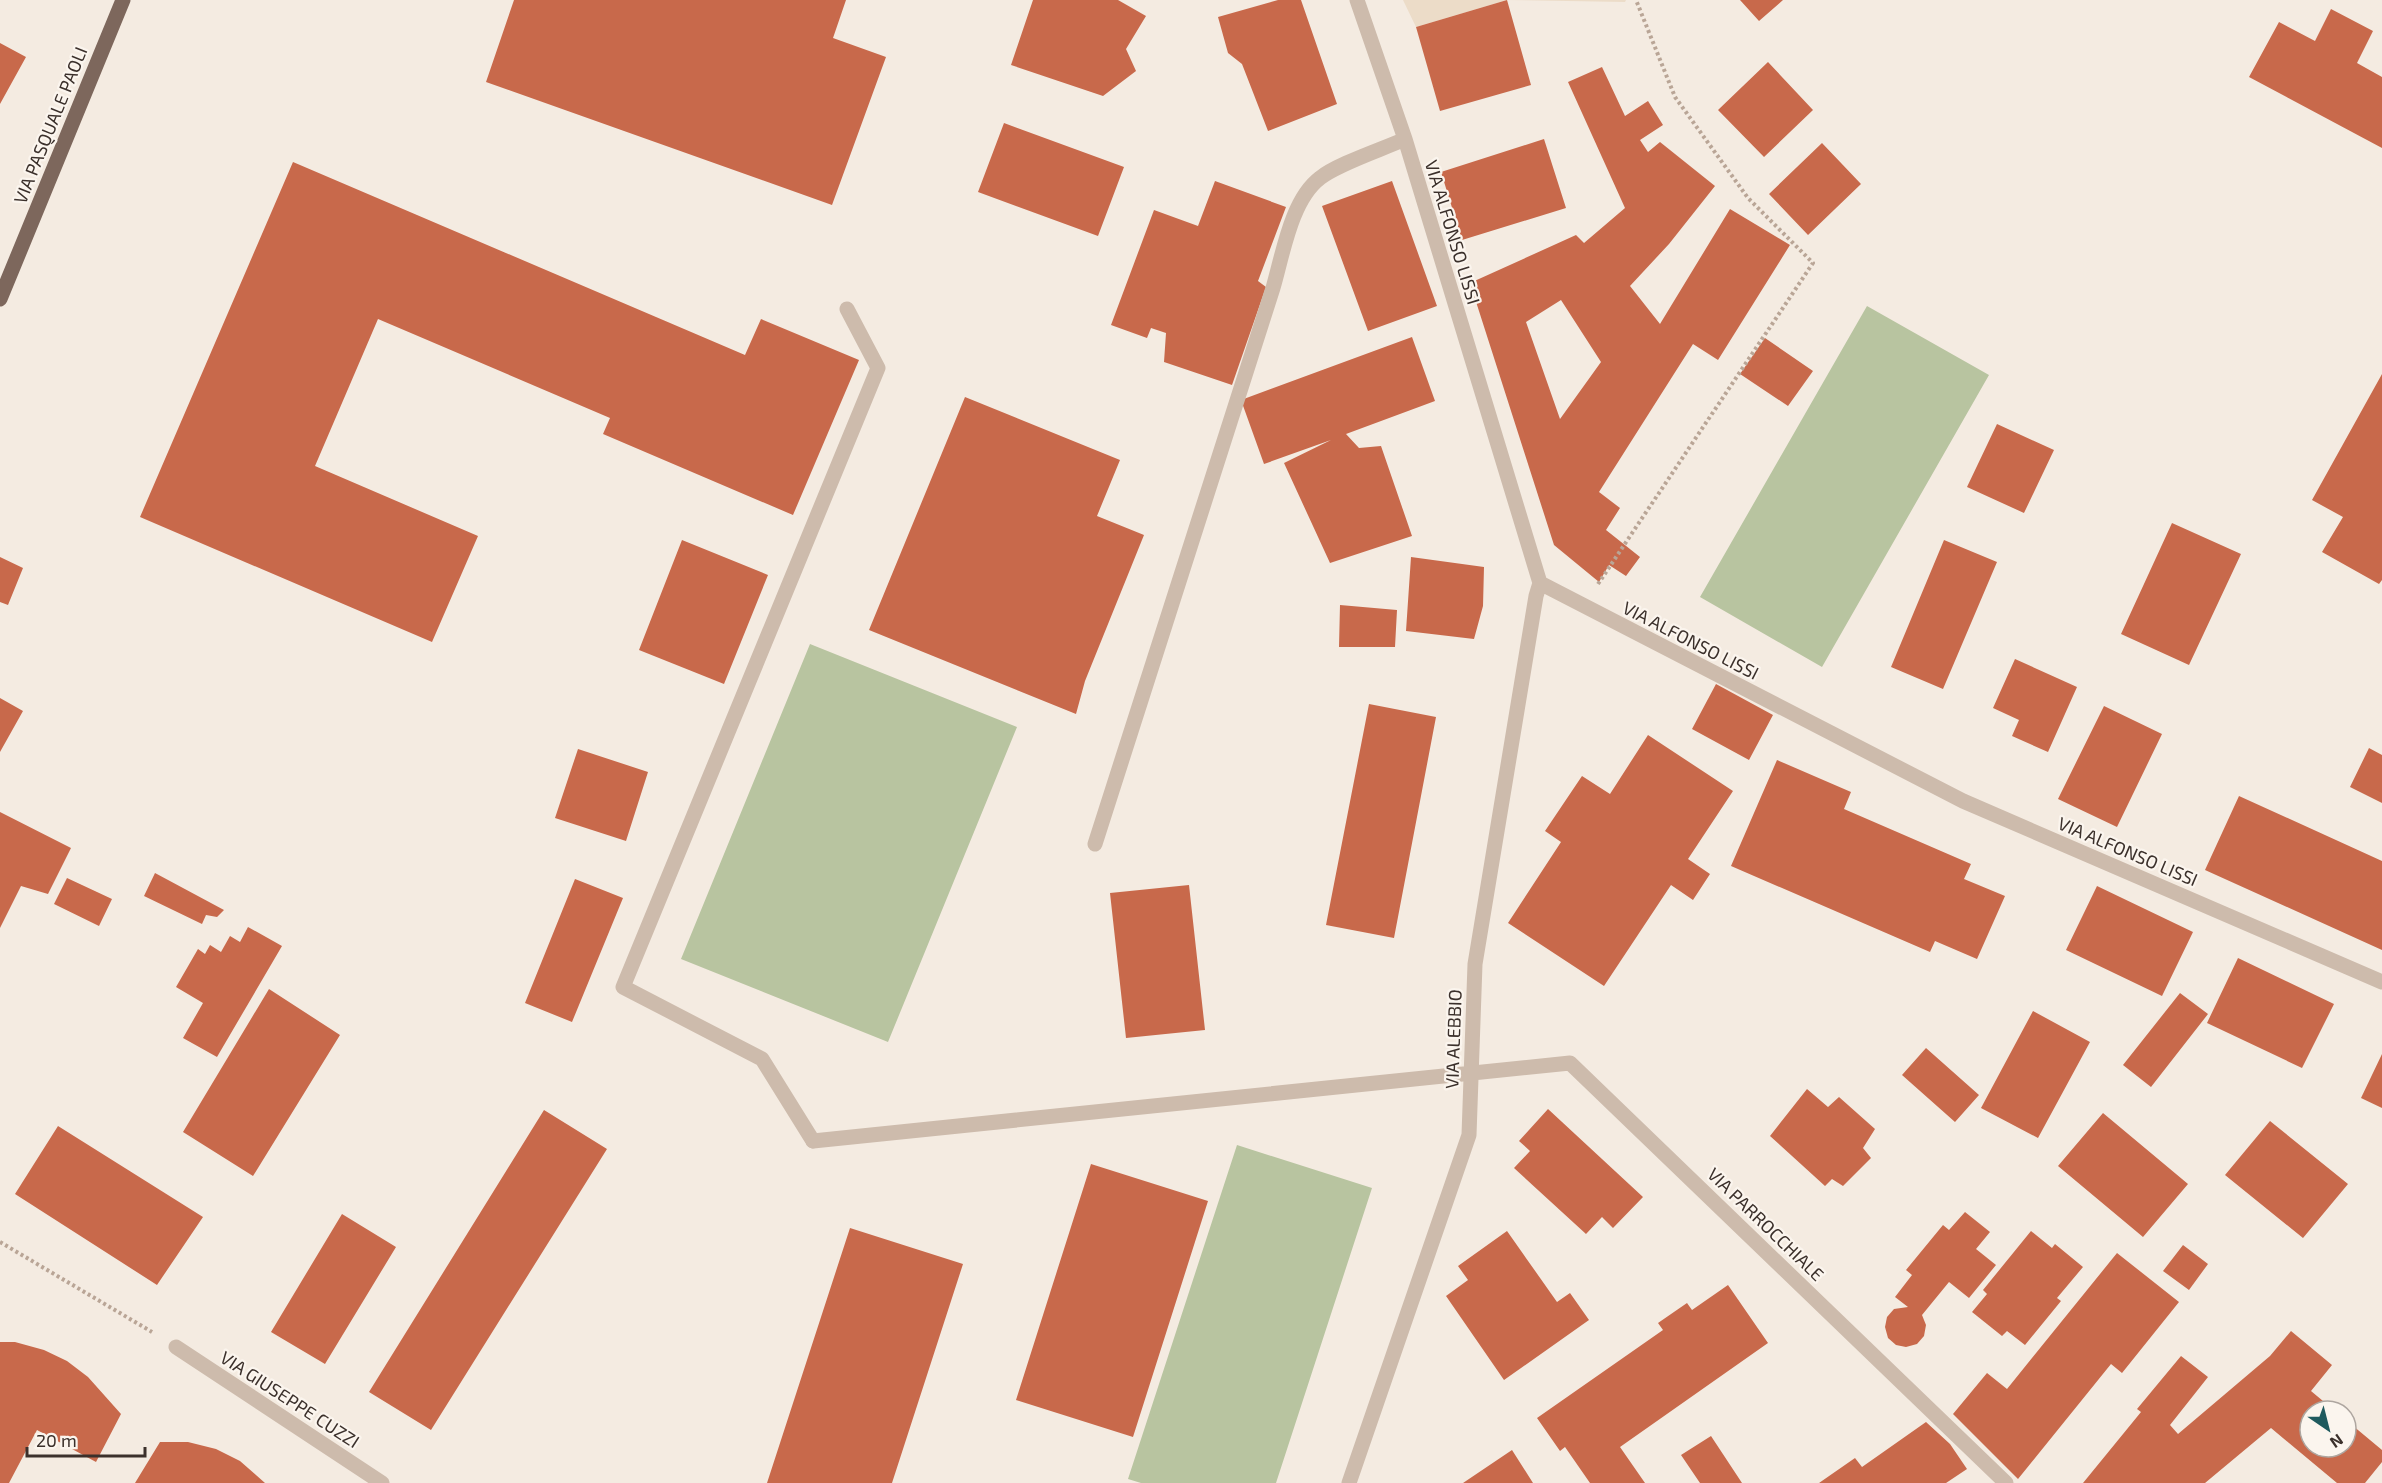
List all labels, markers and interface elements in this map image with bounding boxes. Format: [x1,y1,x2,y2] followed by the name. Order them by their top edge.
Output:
[8,43,92,207] street label: VIA PASQUALE PAOLI
[1421,157,1485,307] street label: VIA ALFONSO LISSI
[1619,596,1763,684] street label: VIA ALFONSO LISSI
[2055,812,2201,890] street label: VIA ALFONSO LISSI
[1440,989,1466,1089] street label: VIA ALEBBIO
[1703,1163,1829,1285] street label: VIA PARROCCHIALE
[216,1346,364,1452] street label: VIA GIUSEPPE CUZZI
[2298,1399,2358,1459] north arrow
[27,1420,146,1458] scale bar
[36,1429,77,1451] text: 20 m
[2327,1431,2347,1453] text: N

